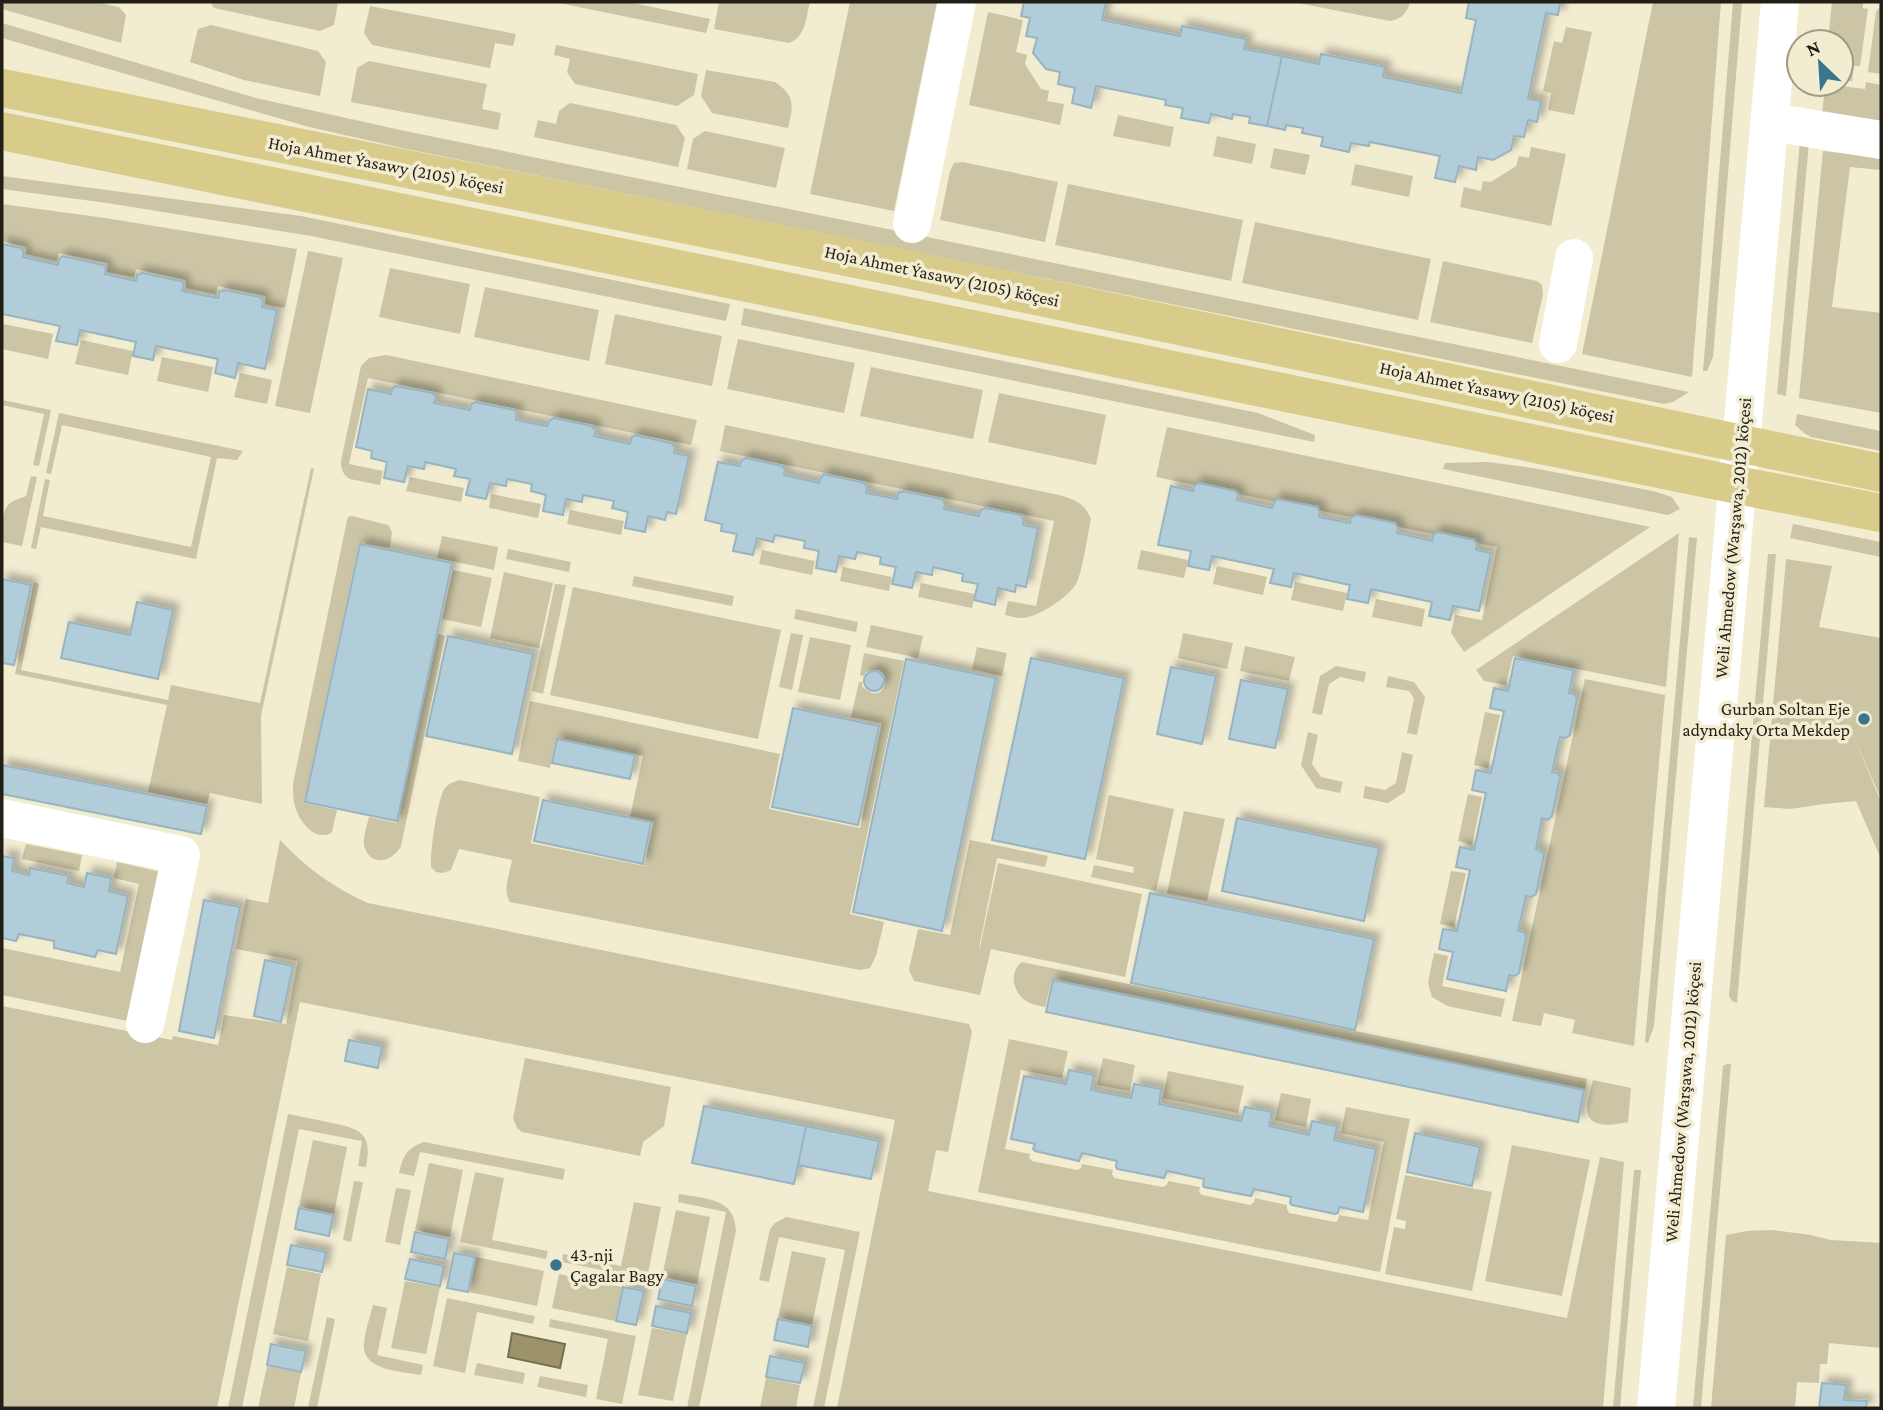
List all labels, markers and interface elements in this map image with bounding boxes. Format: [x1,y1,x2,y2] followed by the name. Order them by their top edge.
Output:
[1785,28,1855,98] north arrow
[1803,36,1823,60] text: N
[267,132,506,199] street label: Hoja Ahmet Ýasawy (2105) köçesi
[823,241,1061,312] street label: Hoja Ahmet Ýasawy (2105) köçesi
[1378,357,1616,428] street label: Hoja Ahmet Ýasawy (2105) köçesi
[1711,396,1756,679] street label: Weli Ahmedow (Warşawa, 2012) köçesi
[1682,699,1850,740] place label: Gurban Soltan Eje adyndaky Orta Mekdep
[1856,711,1872,727] marker: Gurban Soltan Eje adyndaky Orta Mekdep
[1661,960,1706,1243] street label: Weli Ahmedow (Warşawa, 2012) köçesi
[570,1245,665,1286] place label: 43-nji Çagalar Bagy
[548,1257,564,1273] marker: 43-nji Çagalar Bagy

